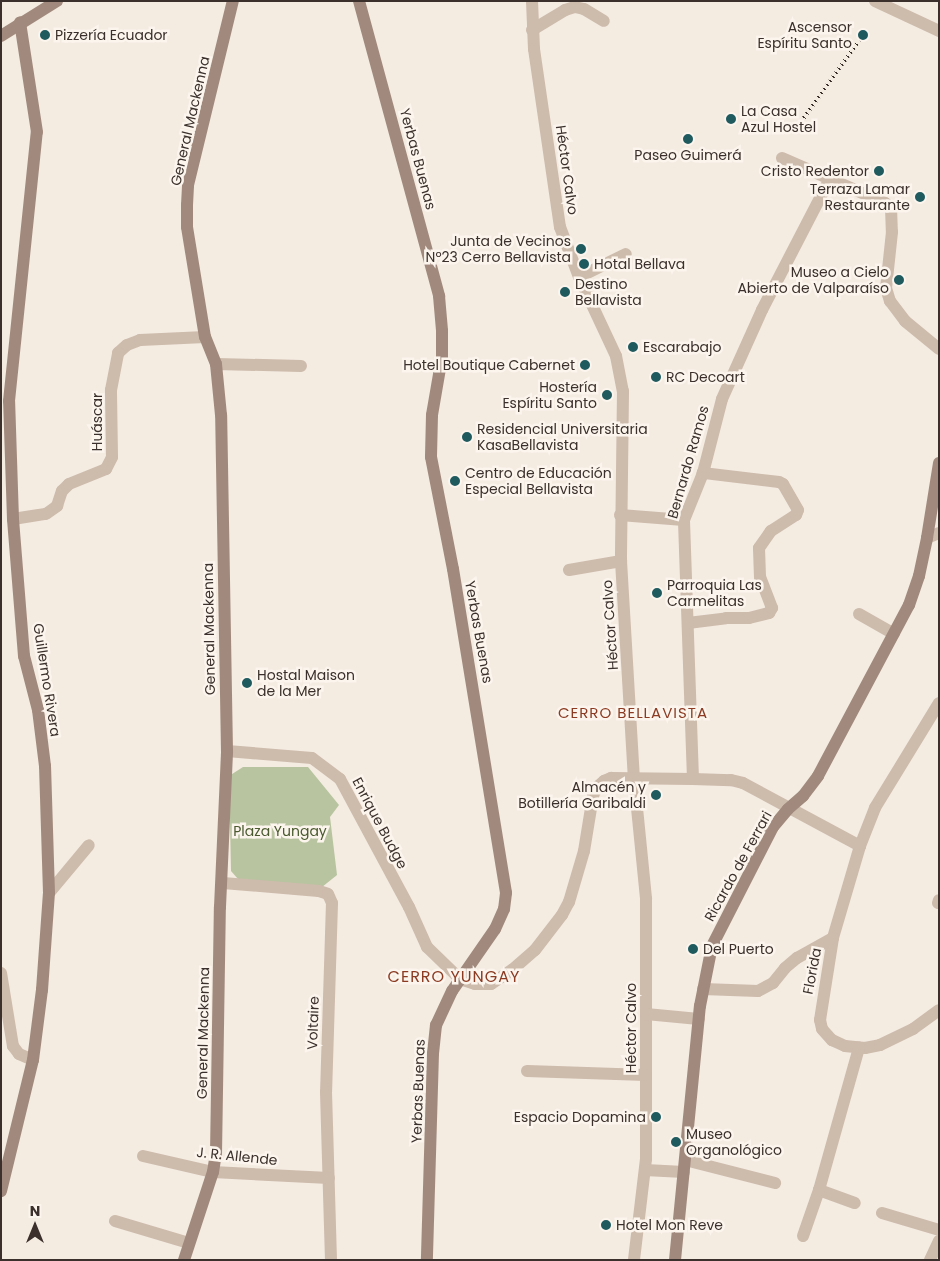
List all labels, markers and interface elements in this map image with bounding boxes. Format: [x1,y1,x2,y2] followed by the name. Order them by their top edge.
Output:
[757,19,852,52] place label: Ascensor Espíritu Santo
[55,27,168,43] place label: Pizzería Ecuador
[856,28,870,42] marker: Ascensor Espíritu Santo
[39,29,51,41] marker: Pizzería Ecuador
[167,55,213,187] street label: General Mackenna
[741,103,816,136] place label: La Casa Azul Hostel
[396,107,440,211] street label: Yerbas Buenas
[725,113,737,125] marker: La Casa Azul Hostel
[552,124,582,216] street label: Héctor Calvo
[682,133,694,145] marker: Paseo Guimerá
[634,147,742,163] place label: Paseo Guimerá
[761,163,869,179] place label: Cristo Redentor
[873,165,885,177] marker: Cristo Redentor
[810,181,910,213] place label: Terraza Lamar Restaurante
[914,191,926,203] marker: Terraza Lamar Restaurante
[426,233,571,266] place label: Junta de Vecinos Nº23 Cerro Bellavista
[575,243,587,255] marker: Junta de Vecinos Nº23 Cerro Bellavista
[594,256,685,272] place label: Hotal Bellava
[578,258,590,270] marker: Hotal Bellava
[737,264,889,296] place label: Museo a Cielo Abierto de Valparaíso
[893,274,905,286] marker: Museo a Cielo Abierto de Valparaíso
[575,276,642,308] place label: Destino Bellavista
[559,286,571,298] marker: Destino Bellavista
[643,339,721,355] place label: Escarabajo
[627,341,639,353] marker: Escarabajo
[403,357,575,373] place label: Hotel Boutique Cabernet
[579,359,591,371] marker: Hotel Boutique Cabernet
[666,369,745,385] place label: RC Decoart
[650,371,662,383] marker: RC Decoart
[502,379,597,412] place label: Hostería Espíritu Santo
[601,389,613,401] marker: Hostería Espíritu Santo
[89,393,105,451] street label: Huáscar
[664,403,712,521] street label: Bernardo Ramos
[477,421,648,454] place label: Residencial Universitaria KasaBellavista
[461,431,473,443] marker: Residencial Universitaria KasaBellavista
[465,465,612,498] place label: Centro de Educación Especial Bellavista
[449,475,461,487] marker: Centro de Educación Especial Bellavista
[199,563,219,695] street label: General Mackenna
[667,577,762,610] place label: Parroquia Las Carmelitas
[462,579,496,685] street label: Yerbas Buenas
[598,579,622,671] street label: Héctor Calvo
[651,587,663,599] marker: Parroquia Las Carmelitas
[30,622,64,738] street label: Guillermo Rivera
[257,667,355,700] place label: Hostal Maison de la Mer
[241,677,253,689] marker: Hostal Maison de la Mer
[556,704,710,722] district label: CERRO BELLAVISTA
[349,775,411,871] street label: Enrique Budge
[518,779,646,812] place label: Almacén y Botillería Garibaldi
[650,789,662,801] marker: Almacén y Botillería Garibaldi
[701,808,775,924] street label: Ricardo de Ferrari
[233,823,327,839] park label: Plaza Yungay
[703,941,774,957] place label: Del Puerto
[687,943,699,955] marker: Del Puerto
[799,946,825,996] street label: Florida
[193,967,213,1099] street label: General Mackenna
[386,967,522,987] district label: CERRO YUNGAY
[623,983,639,1073] street label: Héctor Calvo
[304,996,322,1050] street label: Voltaire
[408,1039,428,1143] street label: Yerbas Buenas
[514,1109,646,1125] place label: Espacio Dopamina
[650,1111,662,1123] marker: Espacio Dopamina
[686,1126,782,1158] place label: Museo Organológico
[670,1136,682,1148] marker: Museo Organológico
[196,1143,278,1169] street label: J. R. Allende
[10,1201,60,1251] north arrow
[30,1201,40,1221] text: N
[616,1217,723,1233] place label: Hotel Mon Reve
[600,1219,612,1231] marker: Hotel Mon Reve

